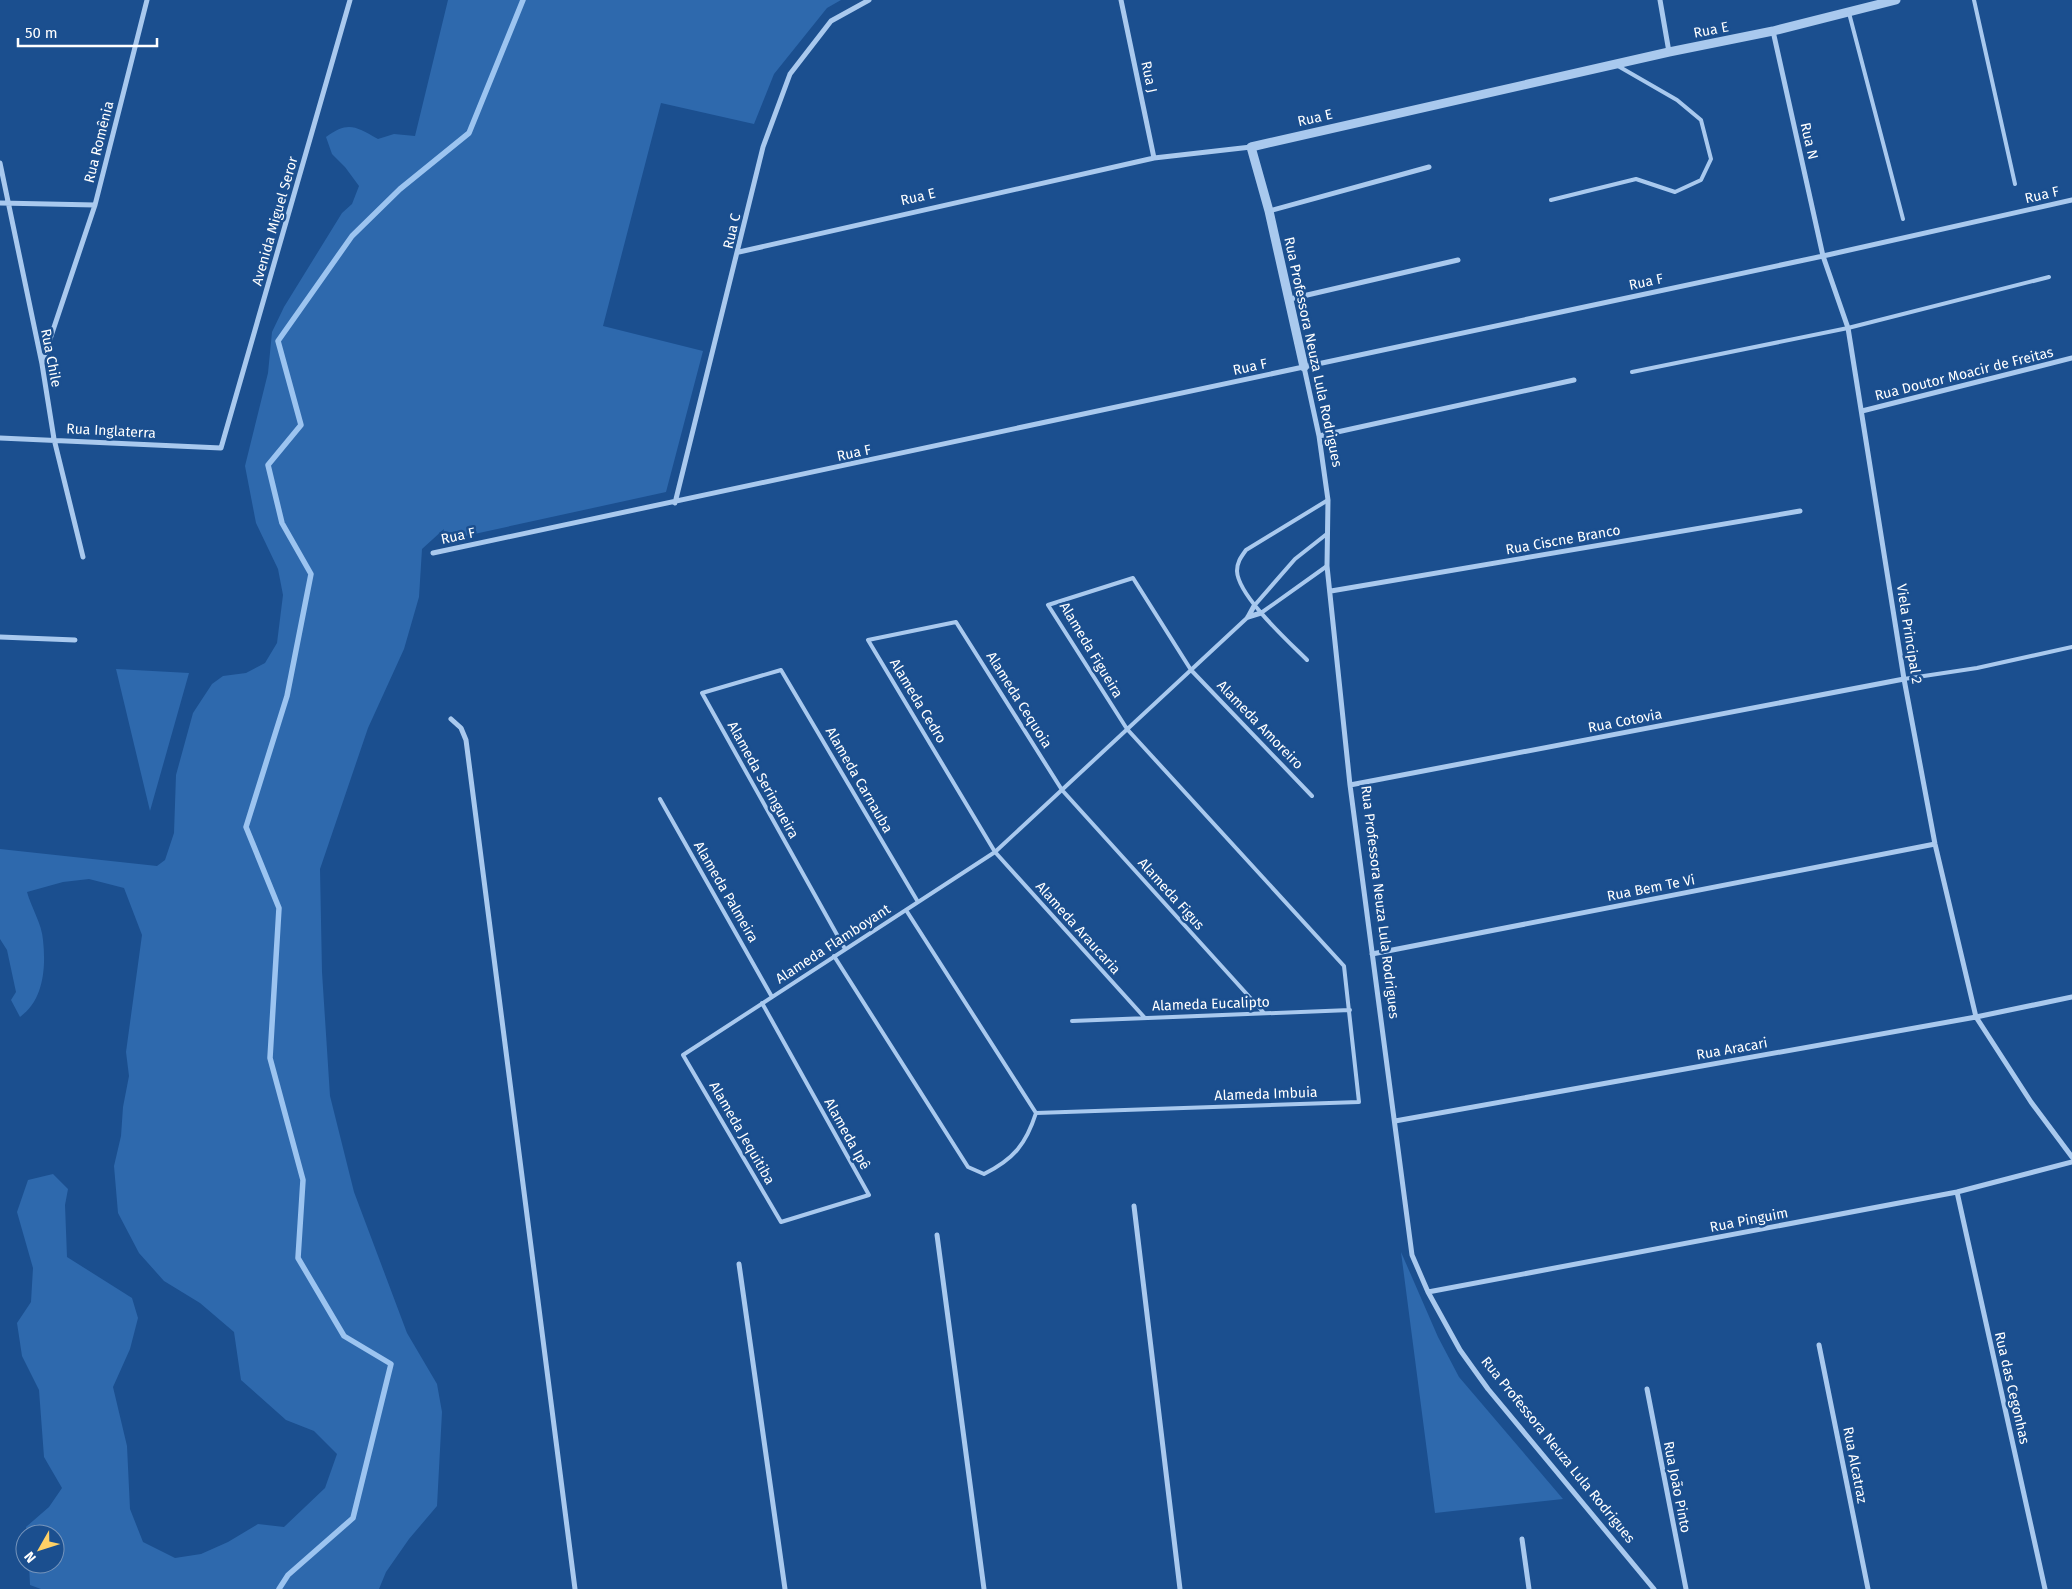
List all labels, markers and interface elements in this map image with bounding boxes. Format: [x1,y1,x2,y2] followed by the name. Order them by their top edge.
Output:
[18,15,156,47] scale bar
[1692,18,1730,42] street label: Rua E
[25,24,58,42] text: 50 m
[1137,59,1161,95] street label: Rua J
[81,99,117,185] street label: Rua Romênia
[1296,106,1334,130] street label: Rua E
[1796,121,1822,161] street label: Rua N
[248,154,302,288] street label: Avenida Miguel Seror
[2023,183,2061,207] street label: Rua F
[899,185,937,209] street label: Rua E
[720,212,744,250] street label: Rua C
[1280,235,1346,469] street label: Rua Professora Neuza Lula Rodrigues
[1627,270,1665,294] street label: Rua F
[37,327,65,389] street label: Rua Chile
[1873,343,2055,404] street label: Rua Doutor Moacir de Freitas
[1231,355,1269,379] street label: Rua F
[66,420,156,442] street label: Rua Inglaterra
[835,441,873,465] street label: Rua F
[1504,522,1622,558] street label: Rua Ciscne Branco
[439,524,477,548] street label: Rua F
[1893,583,1925,685] street label: Viela Principal 2
[1056,599,1126,701] street label: Alameda Figueira
[983,649,1055,751] street label: Alameda Cequoia
[886,656,950,746] street label: Alameda Cedro
[1213,677,1307,773] street label: Alameda Amoreiro
[1587,705,1663,737] street label: Rua Cotovia
[724,718,802,842] street label: Alameda Seringueira
[822,724,896,836] street label: Alameda Carnauba
[1357,784,1403,1020] street label: Rua Professora Neuza Lula Rodrigues
[690,838,762,946] street label: Alameda Palmeira
[1134,854,1208,934] street label: Alameda Figus
[1606,871,1696,905] street label: Rua Bem Te Vi
[1032,878,1124,978] street label: Alameda Araucaria
[772,900,894,987] street label: Alameda Flamboyant
[1152,993,1270,1015] street label: Alameda Eucalipto
[1695,1034,1769,1064] street label: Rua Aracari
[706,1078,778,1188] street label: Alameda Jequitiba
[1214,1084,1318,1104] street label: Alameda Imbuia
[820,1095,874,1173] street label: Alameda Ipê
[1708,1204,1790,1236] street label: Rua Pinguim
[1991,1330,2033,1446] street label: Rua das Cegonhas
[1477,1353,1639,1547] street label: Rua Professora Neuza Lula Rodrigues
[1839,1425,1871,1505] street label: Rua Alcatraz
[1660,1440,1694,1534] street label: Rua João Pinto
[15,1524,65,1574] north arrow
[21,1548,40,1566] text: N

